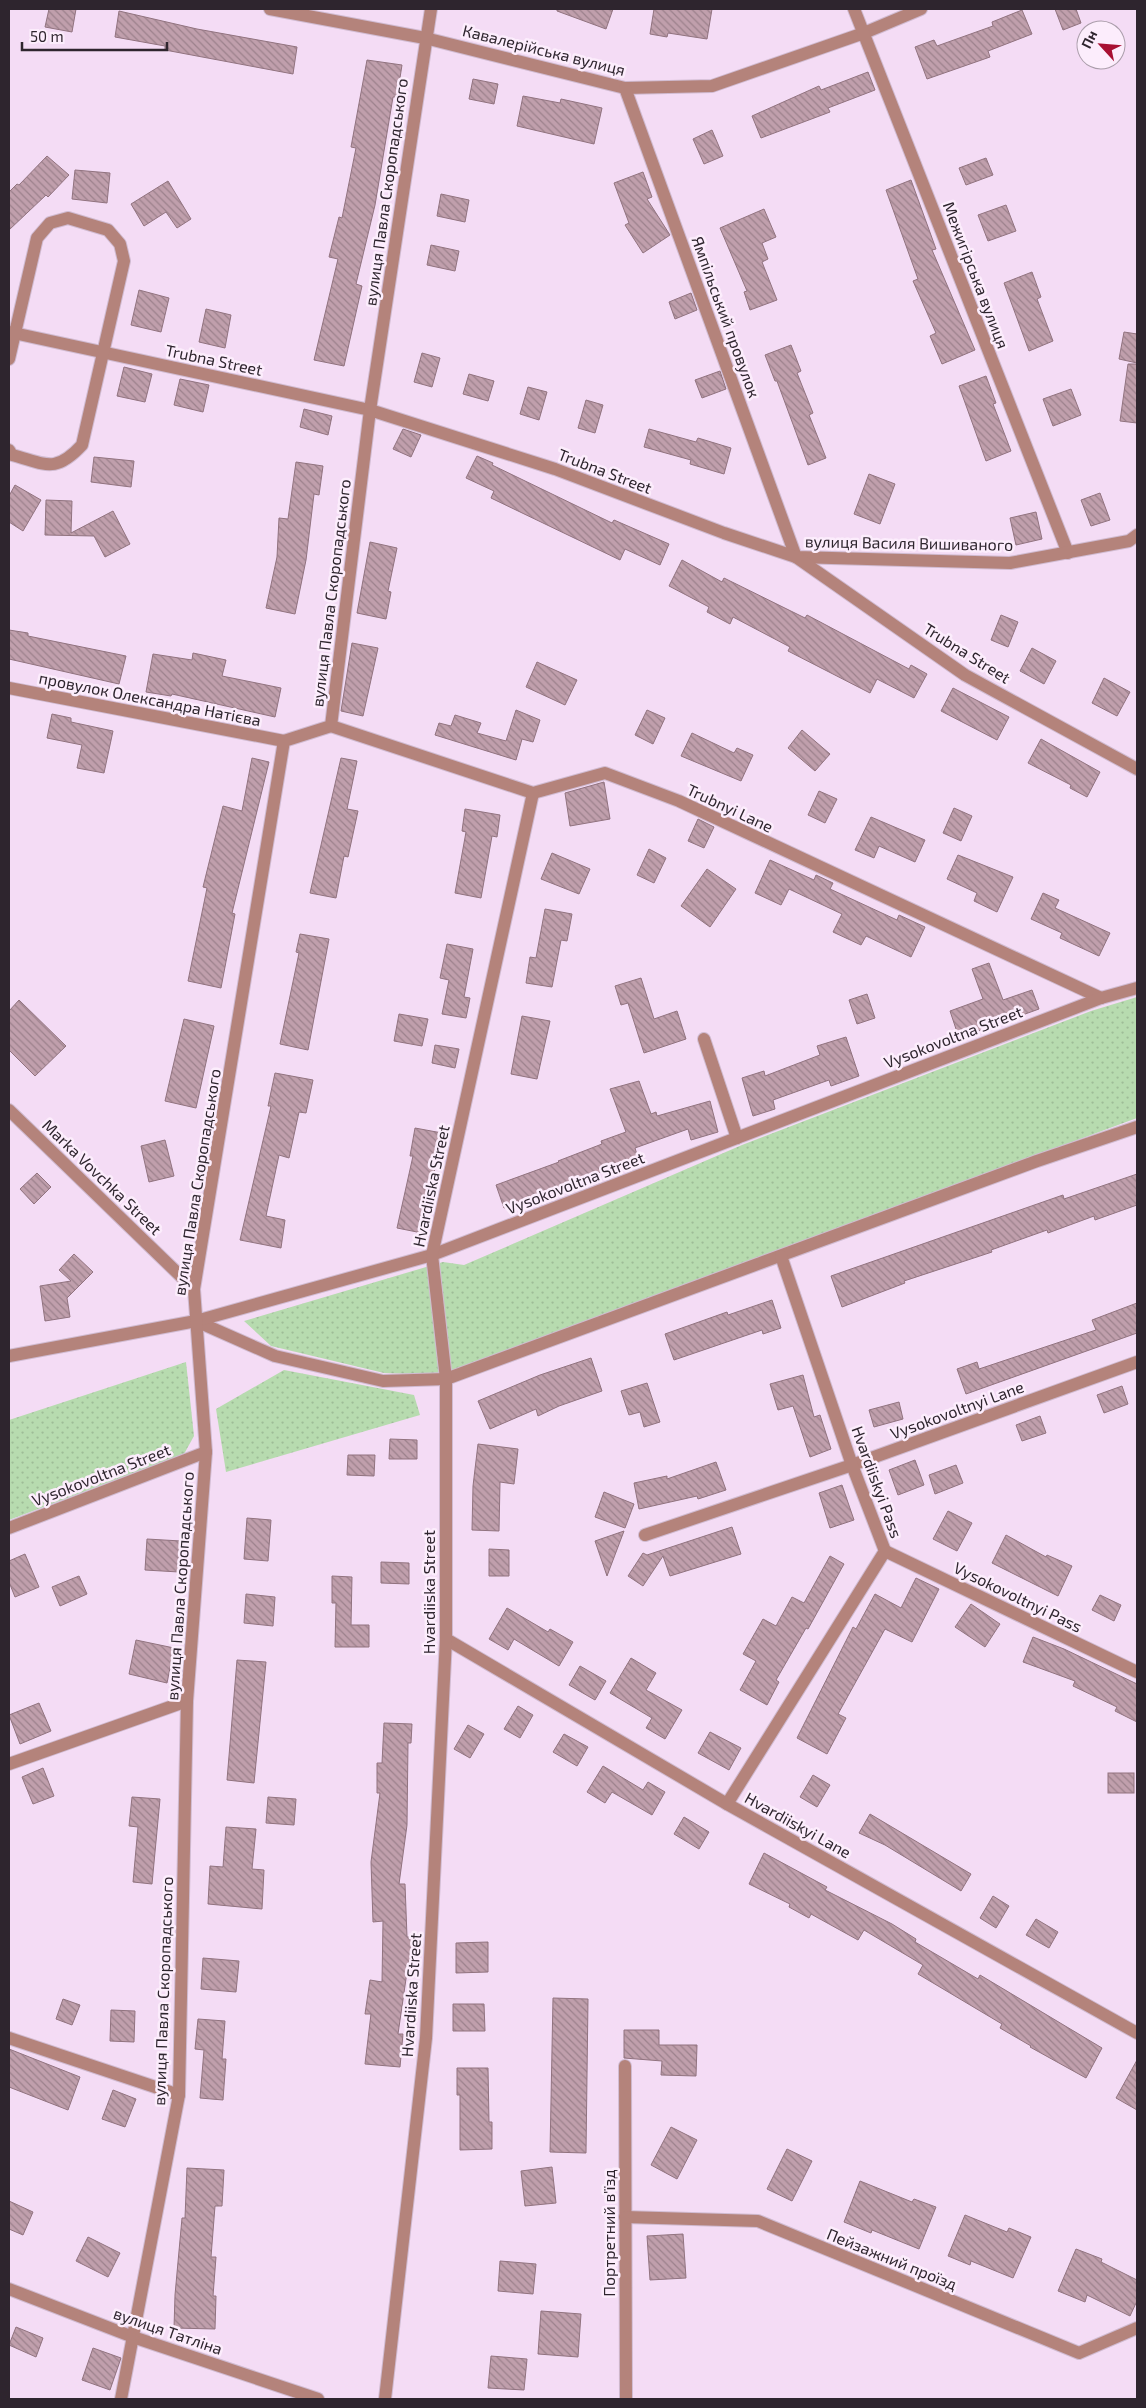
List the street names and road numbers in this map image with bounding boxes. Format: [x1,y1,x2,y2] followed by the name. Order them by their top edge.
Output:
[461,20,627,80] street label: Кавалерійська вулиця
[360,77,412,307] street label: вулиця Павла Скоропадського
[939,199,1013,351] street label: Межигірська вулиця
[687,234,765,401] street label: Ямпільський провулок
[164,340,264,379] street label: Trubna Street
[556,444,655,497] street label: Trubna Street
[307,478,355,708] street label: вулиця Павла Скоропадського
[805,531,1013,555] street label: вулиця Василя Вишиваного
[920,618,1014,687] street label: Trubna Street
[37,668,263,730] street label: провулок Олександра Натієва
[684,779,776,836] street label: Trubnyi Lane
[881,1001,1025,1072] street label: Vysokovoltna Street
[169,1067,225,1297] street label: вулиця Павла Скоропадського
[39,1115,166,1238] street label: Marka Vovchka Street
[408,1123,453,1249] street label: Hvardiiska Street
[503,1147,647,1218] street label: Vysokovoltna Street
[887,1377,1026,1443] street label: Vysokovoltnyi Lane
[848,1423,907,1540] street label: Hvardiiskyi Pass
[29,1439,173,1510] street label: Vysokovoltna Street
[162,1471,198,1701] street label: вулиця Павла Скоропадського
[419,1530,438,1654] street label: Hvardiiska Street
[951,1557,1085,1636] street label: Vysokovoltnyi Pass
[742,1788,855,1862] street label: Hvardiiskyi Lane
[149,1876,177,2106] street label: вулиця Павла Скоропадського
[397,1932,424,2058] street label: Hvardiiska Street
[599,2169,618,2297] street label: Портретний в'їзд
[824,2224,960,2293] street label: Пейзажний проїзд
[111,2303,225,2359] street label: вулиця Татліна

